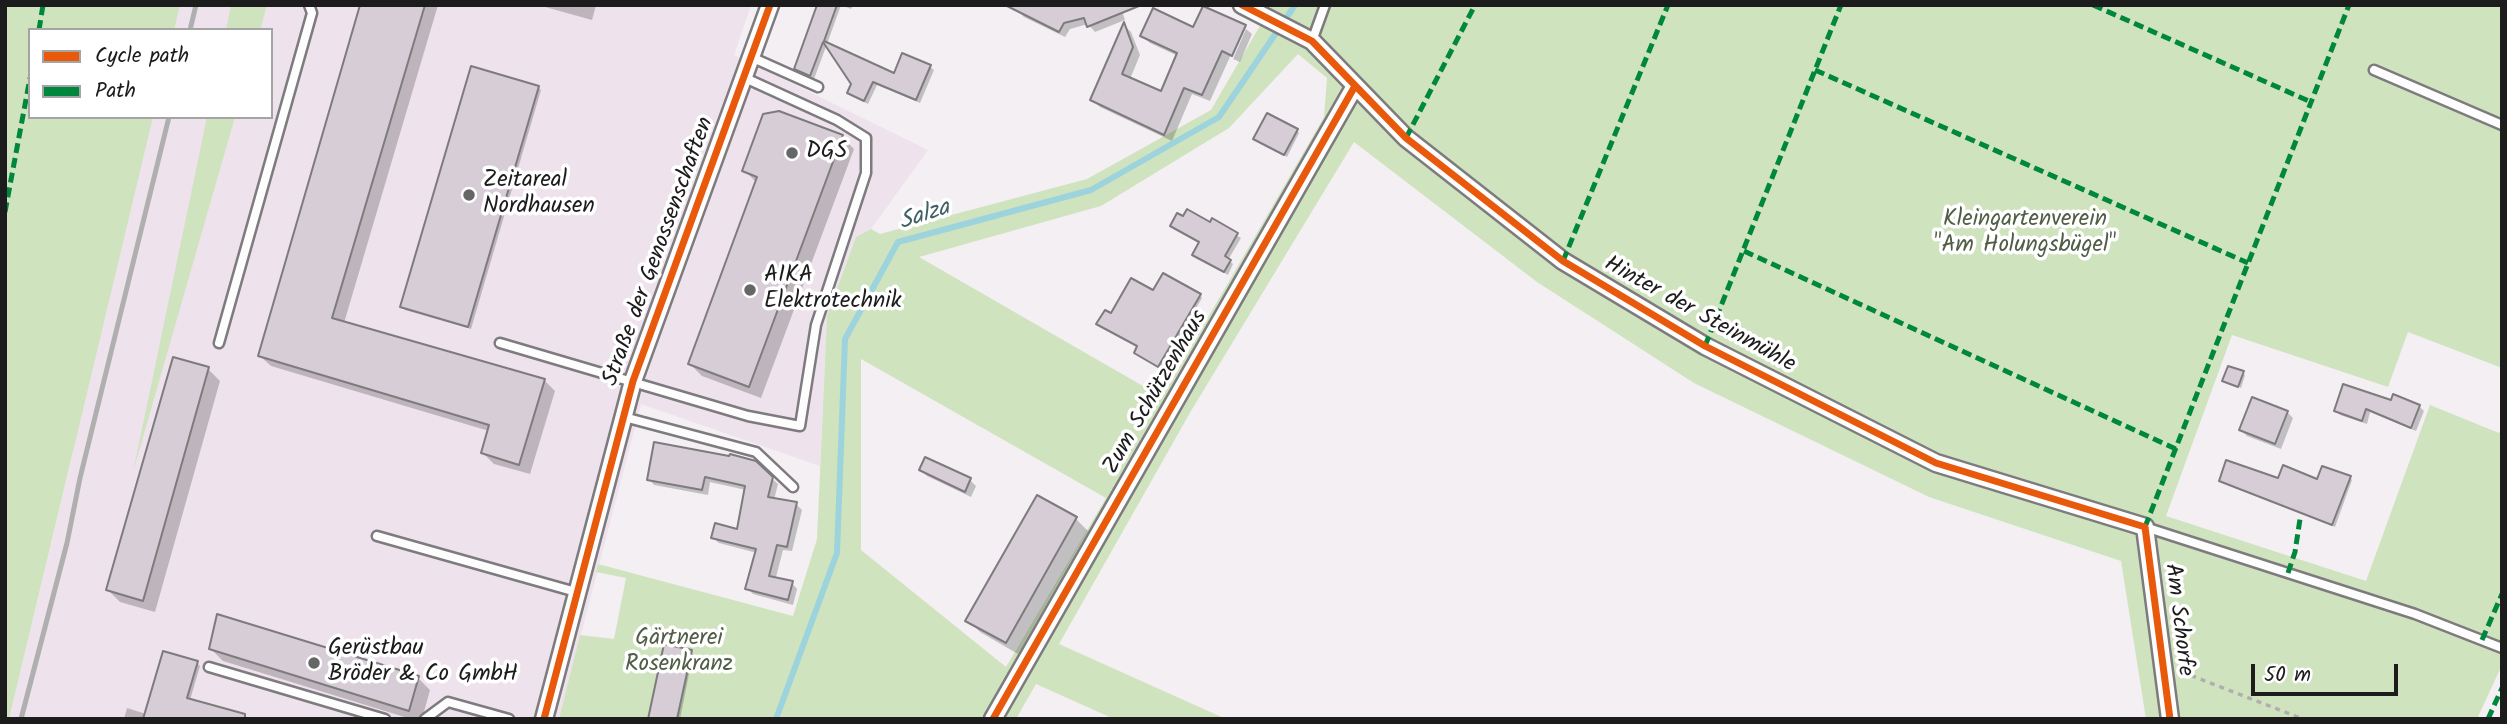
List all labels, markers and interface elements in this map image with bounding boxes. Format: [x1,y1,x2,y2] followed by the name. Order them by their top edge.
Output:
[28,28,273,119] legend
[95,40,189,73] text: Cycle path
[95,75,136,108] text: Path
[599,114,721,390] street label: Straße der Genossenschaften
[806,139,847,167] place label: DGS
[784,145,800,161] marker: DGS
[483,168,595,222] place label: Zeitareal Nordhausen
[461,187,477,203] marker: Zeitareal Nordhausen
[896,195,954,239] water label: Salza
[1934,207,2116,261] park label: Kleingartenverein "Am Holungsbügel"
[1598,252,1800,380] street label: Hinter der Steinmühle
[764,263,901,317] place label: AIKA Elektrotechnik
[742,282,758,298] marker: AIKA Elektrotechnik
[1099,306,1215,480] street label: Zum Schützenhaus
[2156,562,2198,678] street label: Am Schorfe
[625,626,733,680] park label: Gärtnerei Rosenkranz
[328,636,518,690] place label: Gerüstbau Bröder & Co GmbH
[2255,650,2402,694] scale bar
[306,655,322,671] marker: Gerüstbau Bröder & Co GmbH
[2264,659,2311,692] text: 50 m

